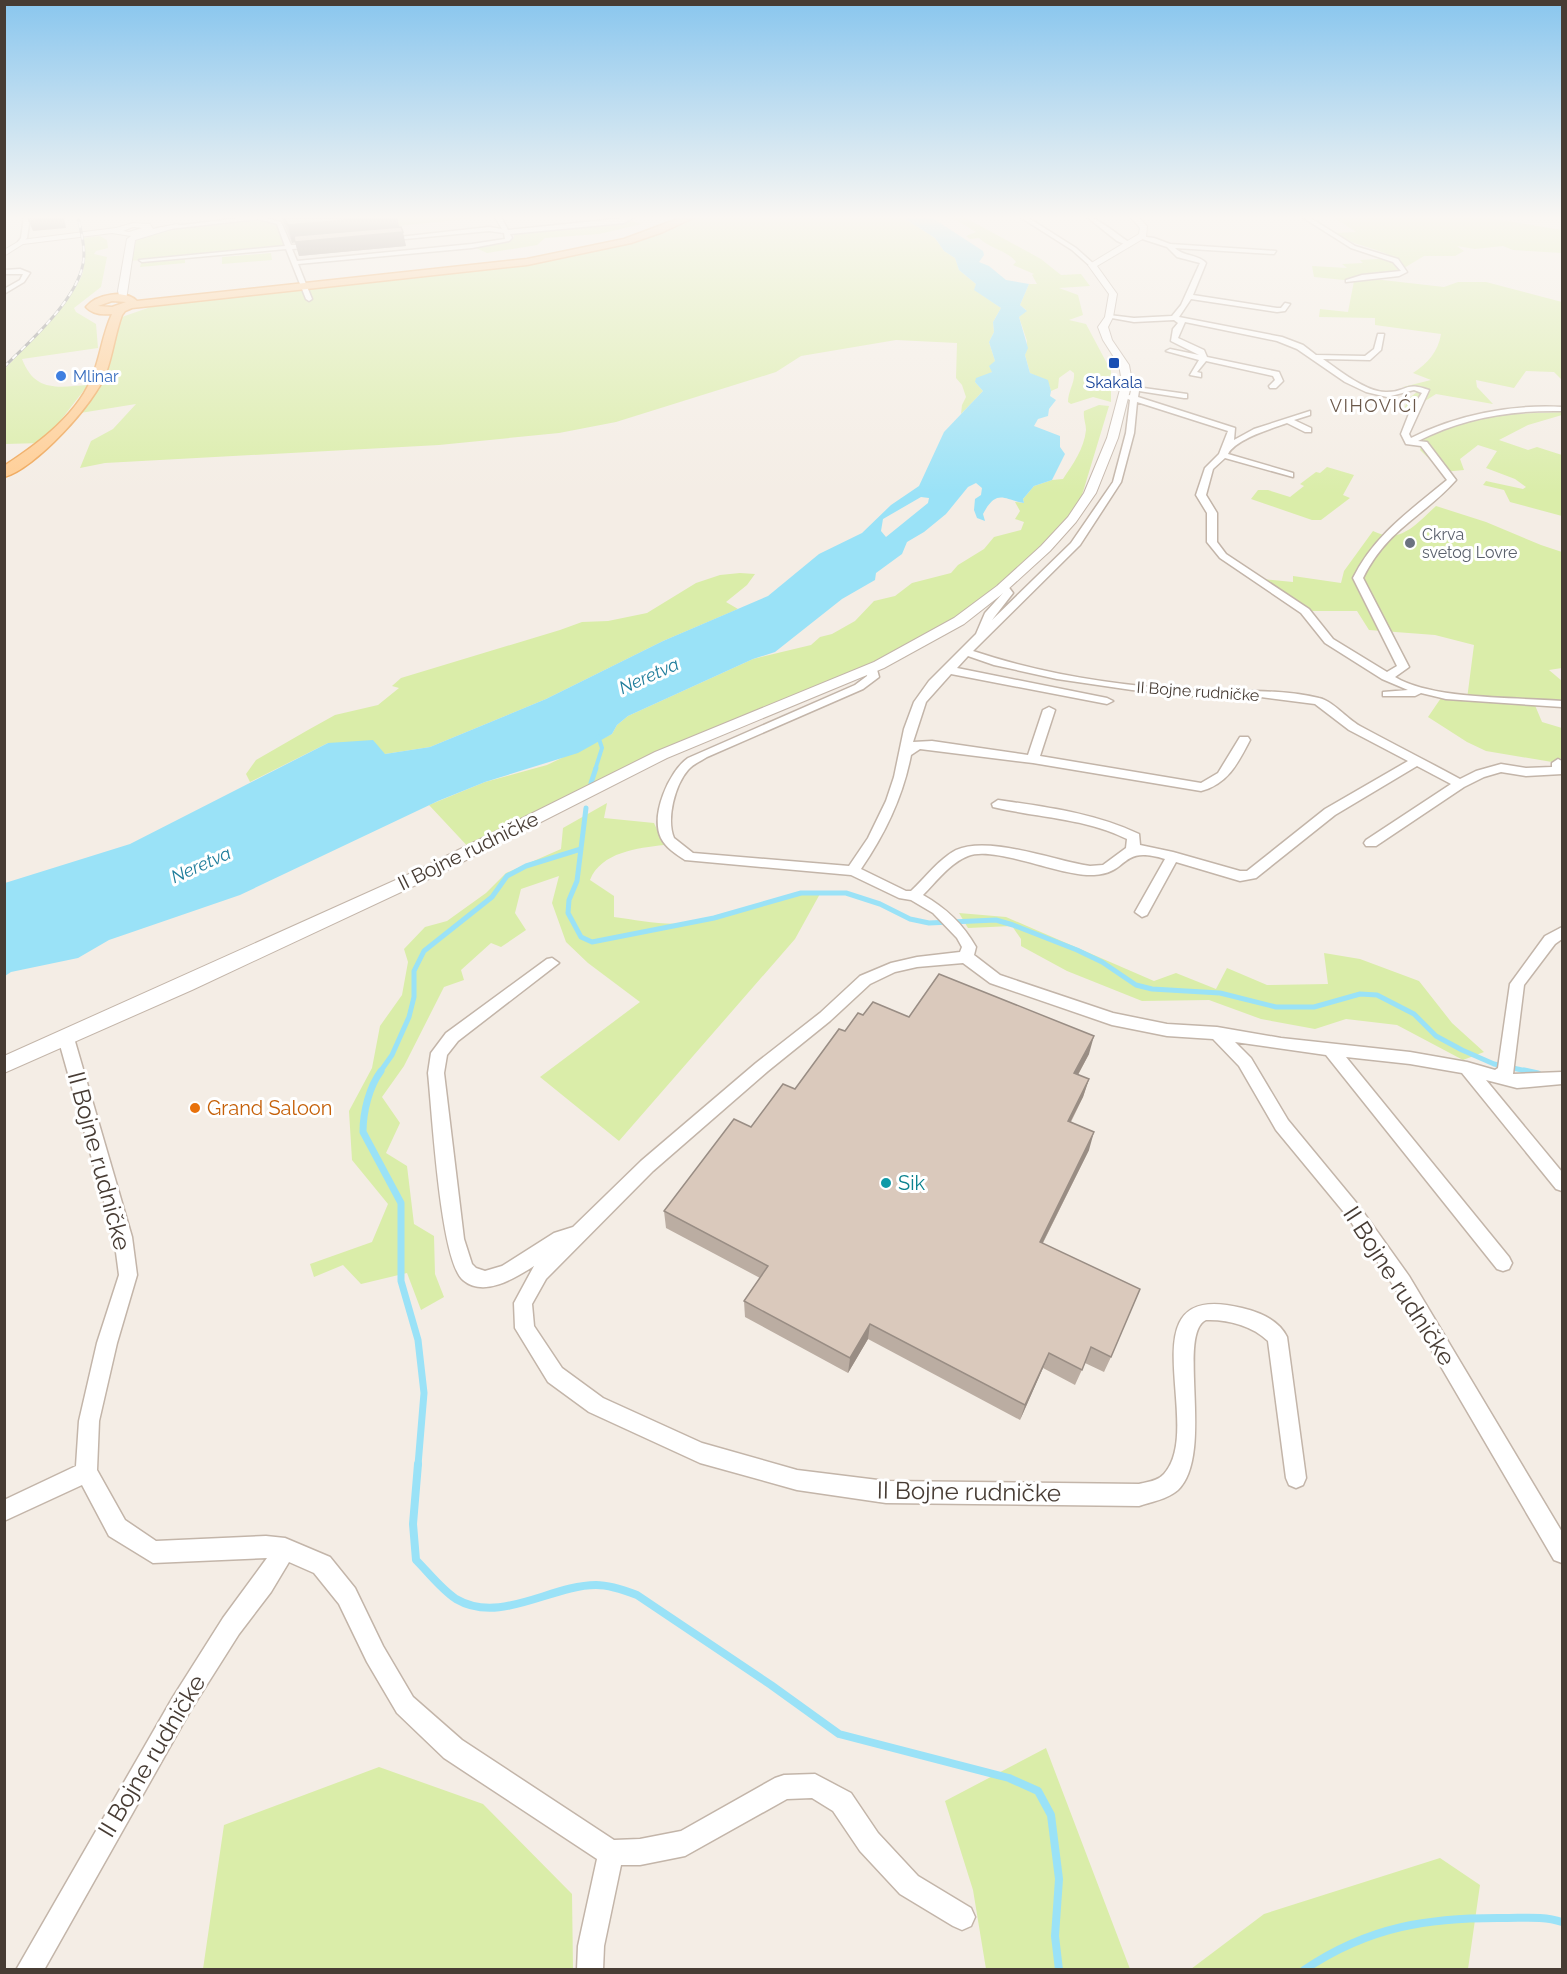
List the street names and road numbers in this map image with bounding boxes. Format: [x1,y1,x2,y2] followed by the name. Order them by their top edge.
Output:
[1136,678,1260,705] street label: II Bojne rudničke
[394,806,542,895] street label: II Bojne rudničke
[62,1068,137,1254] street label: II Bojne rudničke
[1337,1201,1462,1371] street label: II Bojne rudničke
[877,1475,1061,1508] street label: II Bojne rudničke
[92,1669,211,1842] street label: II Bojne rudničke

